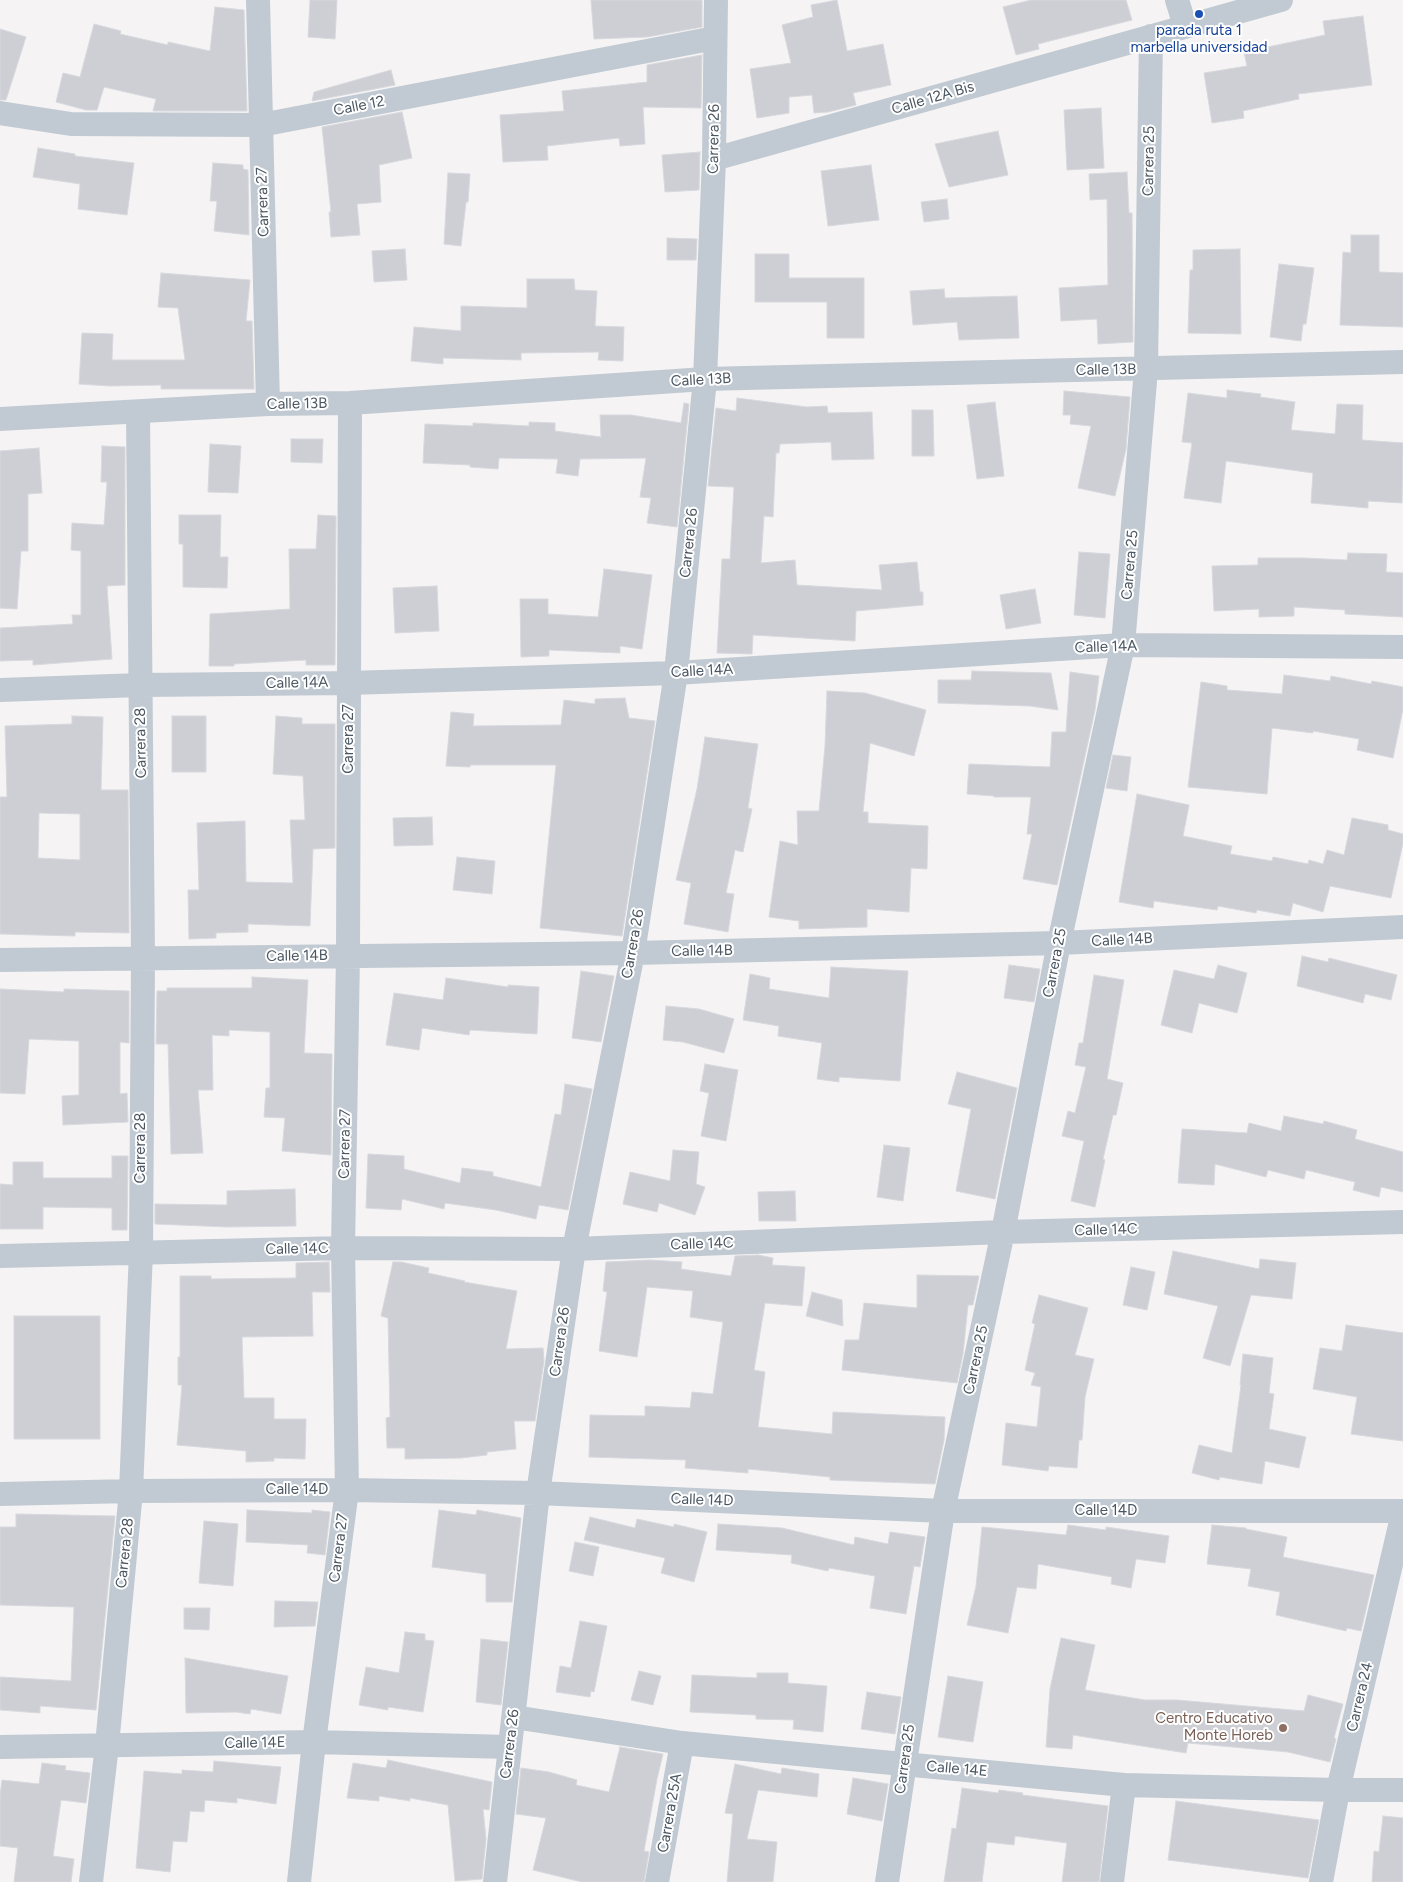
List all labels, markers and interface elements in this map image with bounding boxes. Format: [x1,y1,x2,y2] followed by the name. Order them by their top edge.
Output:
[1193,8,1205,20] marker: parada ruta 1 marbella universidad
[1130,22,1268,57] place label: parada ruta 1 marbella universidad
[890,78,976,118] street label: Calle 12A Bis
[332,92,386,120] street label: Calle 12
[704,104,724,174] street label: Carrera 26
[1139,126,1159,196] street label: Carrera 25
[253,167,273,237] street label: Carrera 27
[1076,360,1136,380] street label: Calle 13B
[670,369,732,391] street label: Calle 13B
[267,394,327,414] street label: Calle 13B
[676,507,702,579] street label: Carrera 26
[1118,529,1142,601] street label: Carrera 25
[1074,637,1138,657] street label: Calle 14A
[670,660,734,682] street label: Calle 14A
[266,673,328,693] street label: Calle 14A
[340,704,358,774] street label: Carrera 27
[131,707,151,779] street label: Carrera 28
[618,908,648,980] street label: Carrera 26
[1039,927,1071,999] street label: Carrera 25
[1091,929,1153,951] street label: Calle 14B
[671,941,733,961] street label: Calle 14B
[266,946,328,966] street label: Calle 14B
[335,1109,355,1179] street label: Carrera 27
[132,1113,150,1183] street label: Carrera 28
[1074,1220,1138,1240] street label: Calle 14C
[670,1234,734,1254] street label: Calle 14C
[265,1239,329,1259] street label: Calle 14C
[546,1306,574,1378] street label: Carrera 26
[960,1324,992,1396] street label: Carrera 25
[266,1481,328,1499] street label: Calle 14D
[670,1490,734,1510] street label: Calle 14D
[1075,1502,1137,1520] street label: Calle 14D
[326,1512,352,1584] street label: Carrera 27
[112,1517,138,1589] street label: Carrera 28
[1343,1660,1377,1734] street label: Carrera 24
[497,1708,523,1780] street label: Carrera 26
[1155,1710,1273,1745] place label: Centro Educativo Monte Horeb
[1277,1722,1289,1734] marker: Centro Educativo Monte Horeb
[891,1723,919,1795] street label: Carrera 25
[224,1733,286,1753] street label: Calle 14E
[926,1757,988,1781] street label: Calle 14E
[654,1772,686,1854] street label: Carrera 25A

